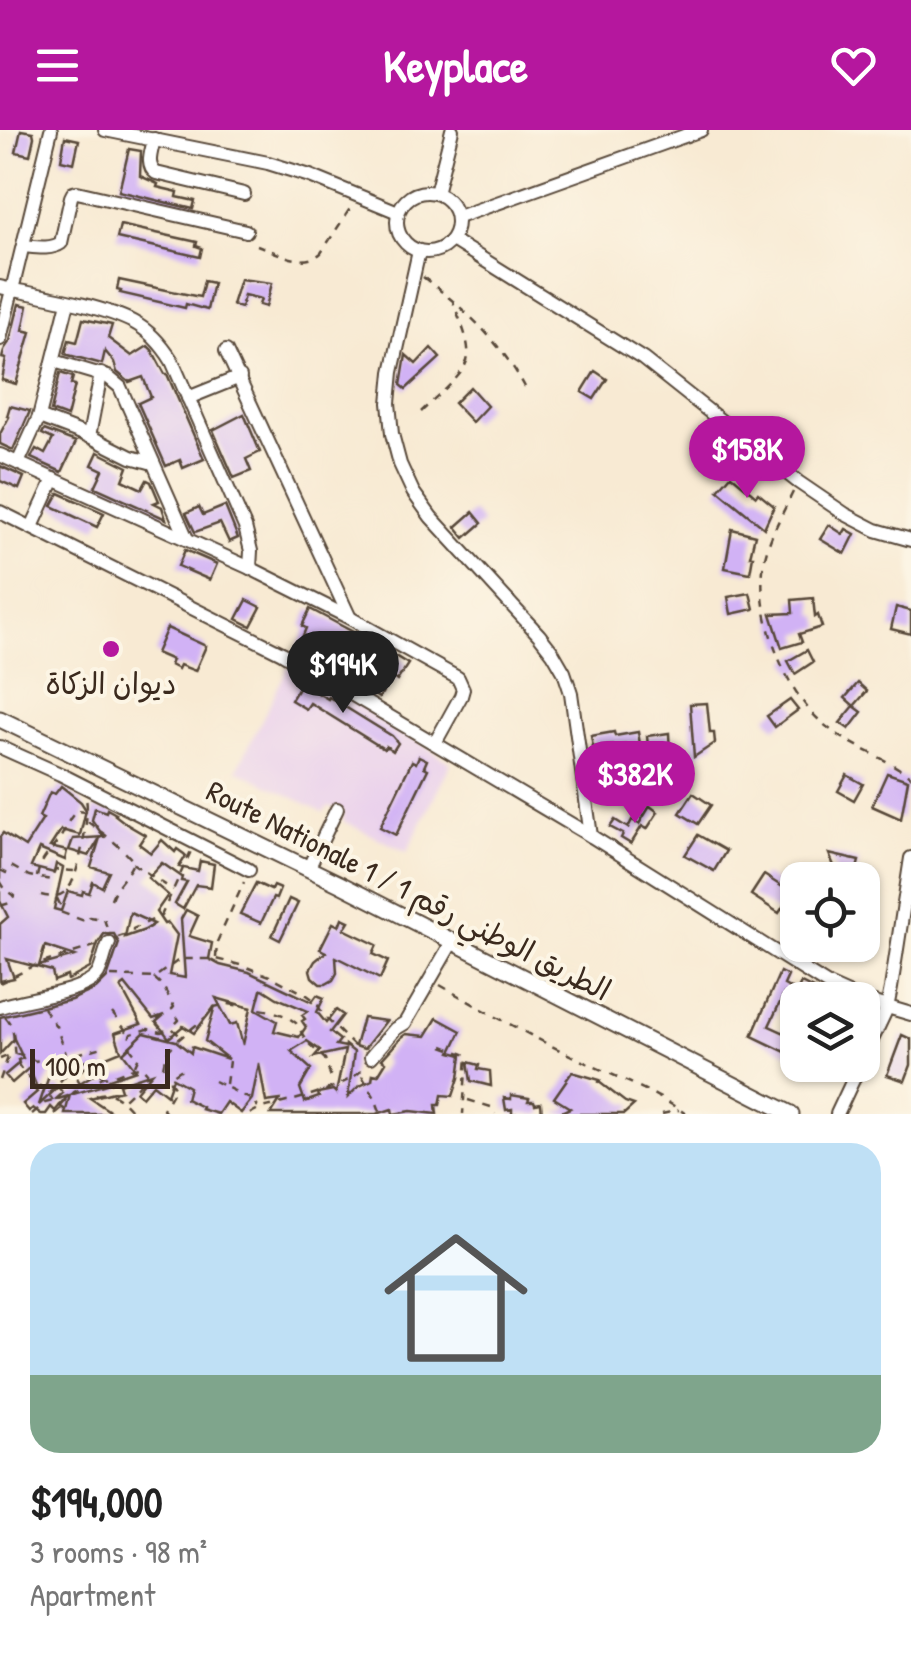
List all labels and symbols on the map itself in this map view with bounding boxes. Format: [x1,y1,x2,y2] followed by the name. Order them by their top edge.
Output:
[677,416,817,501] pin: $158K
[273,631,413,716] pin: $194K
[100,638,122,660] marker: ديوان الزكاة
[45,663,177,703] place label: ديوان الزكاة
[565,741,705,826] pin: $382K
[197,770,618,1016] street label: Route Nationale 1 / الطريق الوطني رقم 1
[30,1044,170,1088] scale bar

